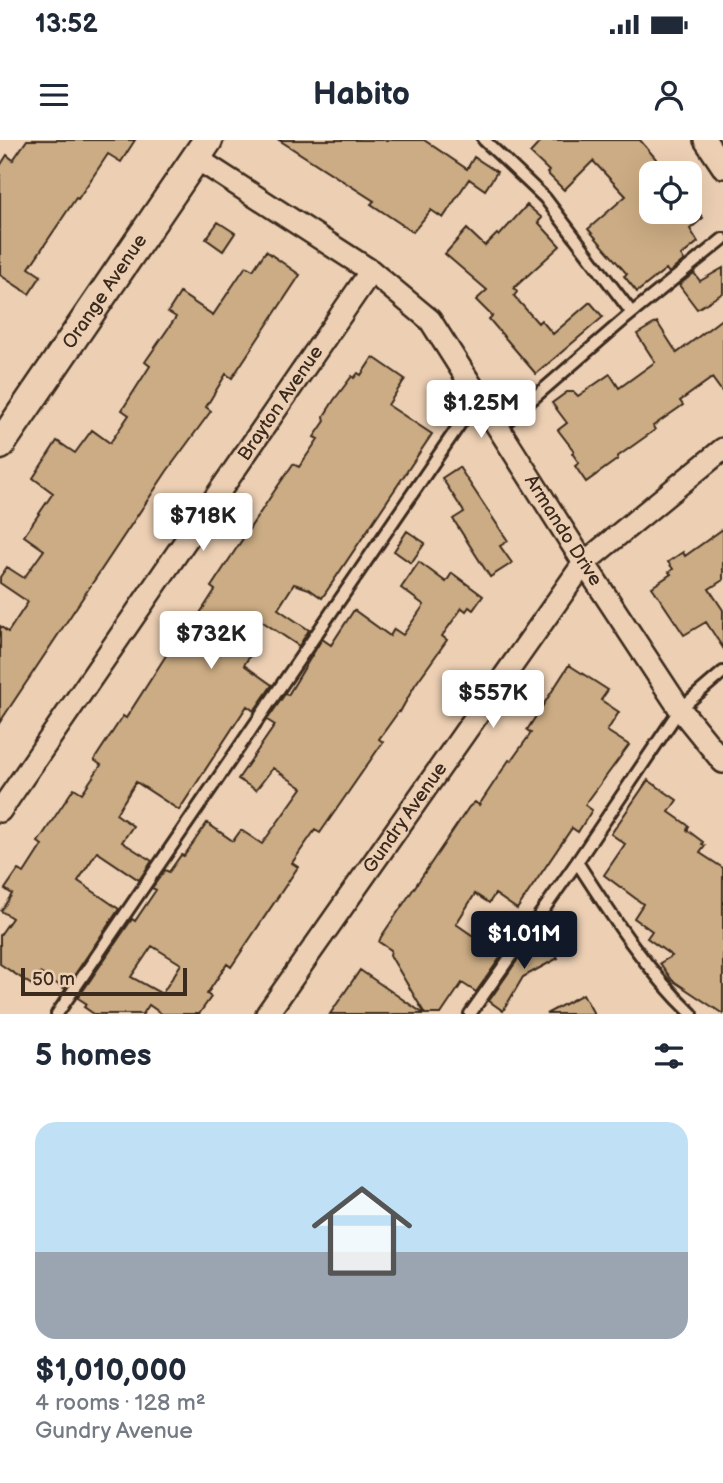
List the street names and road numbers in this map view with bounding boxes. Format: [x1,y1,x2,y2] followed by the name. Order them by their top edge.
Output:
[58,230,152,353] street label: Orange Avenue
[233,341,328,465] street label: Brayton Avenue
[520,470,607,590] street label: Armando Drive
[358,758,452,878] street label: Gundry Avenue

